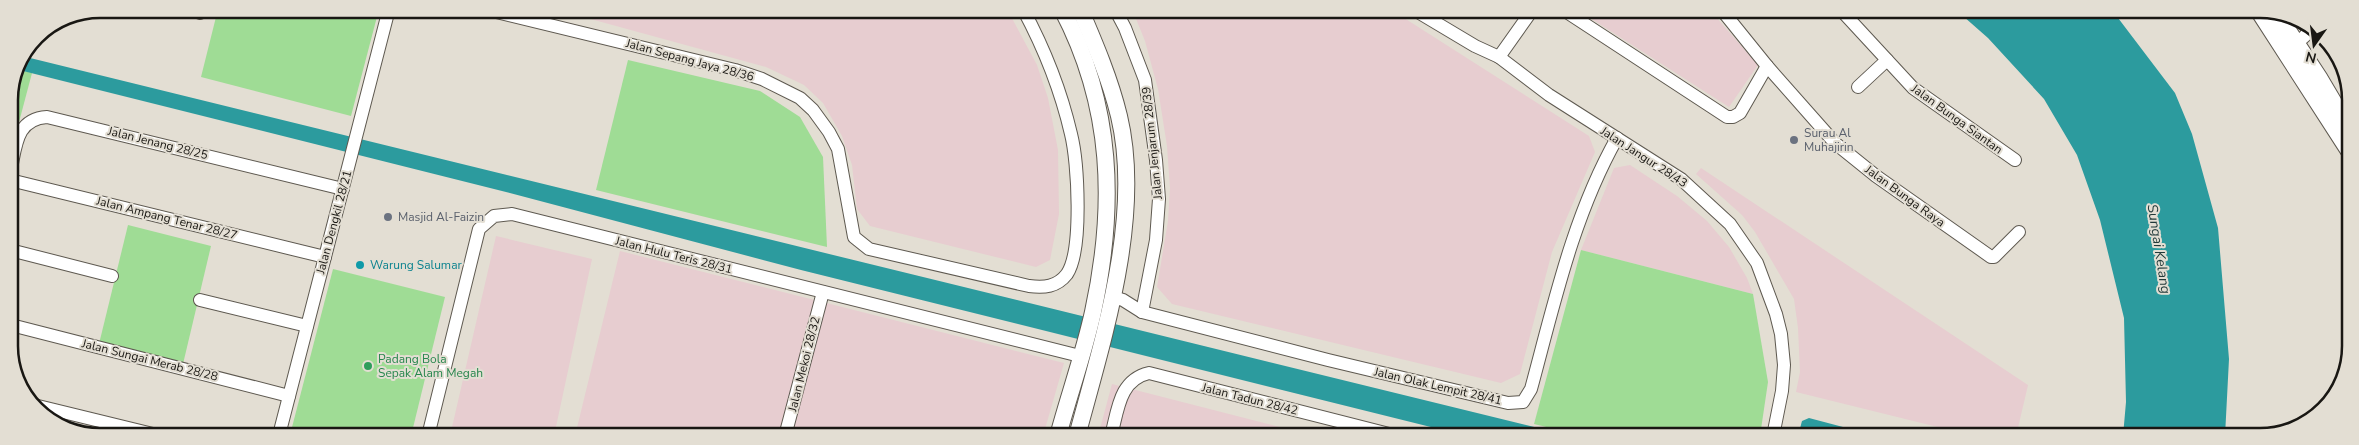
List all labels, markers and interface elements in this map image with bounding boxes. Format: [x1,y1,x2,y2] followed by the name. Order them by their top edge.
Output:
[2289,20,2339,70] north arrow
[623,35,756,85] street label: Jalan Sepang Jaya 28/36
[2304,47,2318,68] text: N
[1907,80,2006,157] street label: Jalan Bunga Siantan
[1138,86,1166,201] street label: Jalan Jenjarum 28/39
[1597,122,1690,191] street label: Jalan Jangur 28/43
[105,123,210,163] street label: Jalan Jenang 28/25
[1804,125,1854,155] place label: Surau Al Muhajirin
[1788,134,1800,146] marker: Surau Al Muhajirin
[1861,161,1948,230] street label: Jalan Bunga Raya
[312,168,356,277] street label: Jalan Dengkil 28/21
[94,192,239,243] street label: Jalan Ampang Tenar 28/27
[2143,203,2175,295] water label: Sungai Kelang
[398,209,484,225] place label: Masjid Al-Faizin
[382,211,394,223] marker: Masjid Al-Faizin
[613,232,734,277] street label: Jalan Hulu Teris 28/31
[370,257,463,273] place label: Warung Salumar
[354,259,366,271] marker: Warung Salumar
[784,315,824,414] street label: Jalan Mekoi 28/32
[79,335,220,385] street label: Jalan Sungai Merab 28/28
[378,351,483,381] place label: Padang Bola Sepak Alam Megah
[362,360,374,372] marker: Padang Bola Sepak Alam Megah
[1372,363,1503,408] street label: Jalan Olak Lempit 28/41
[1199,379,1300,419] street label: Jalan Tadun 28/42

